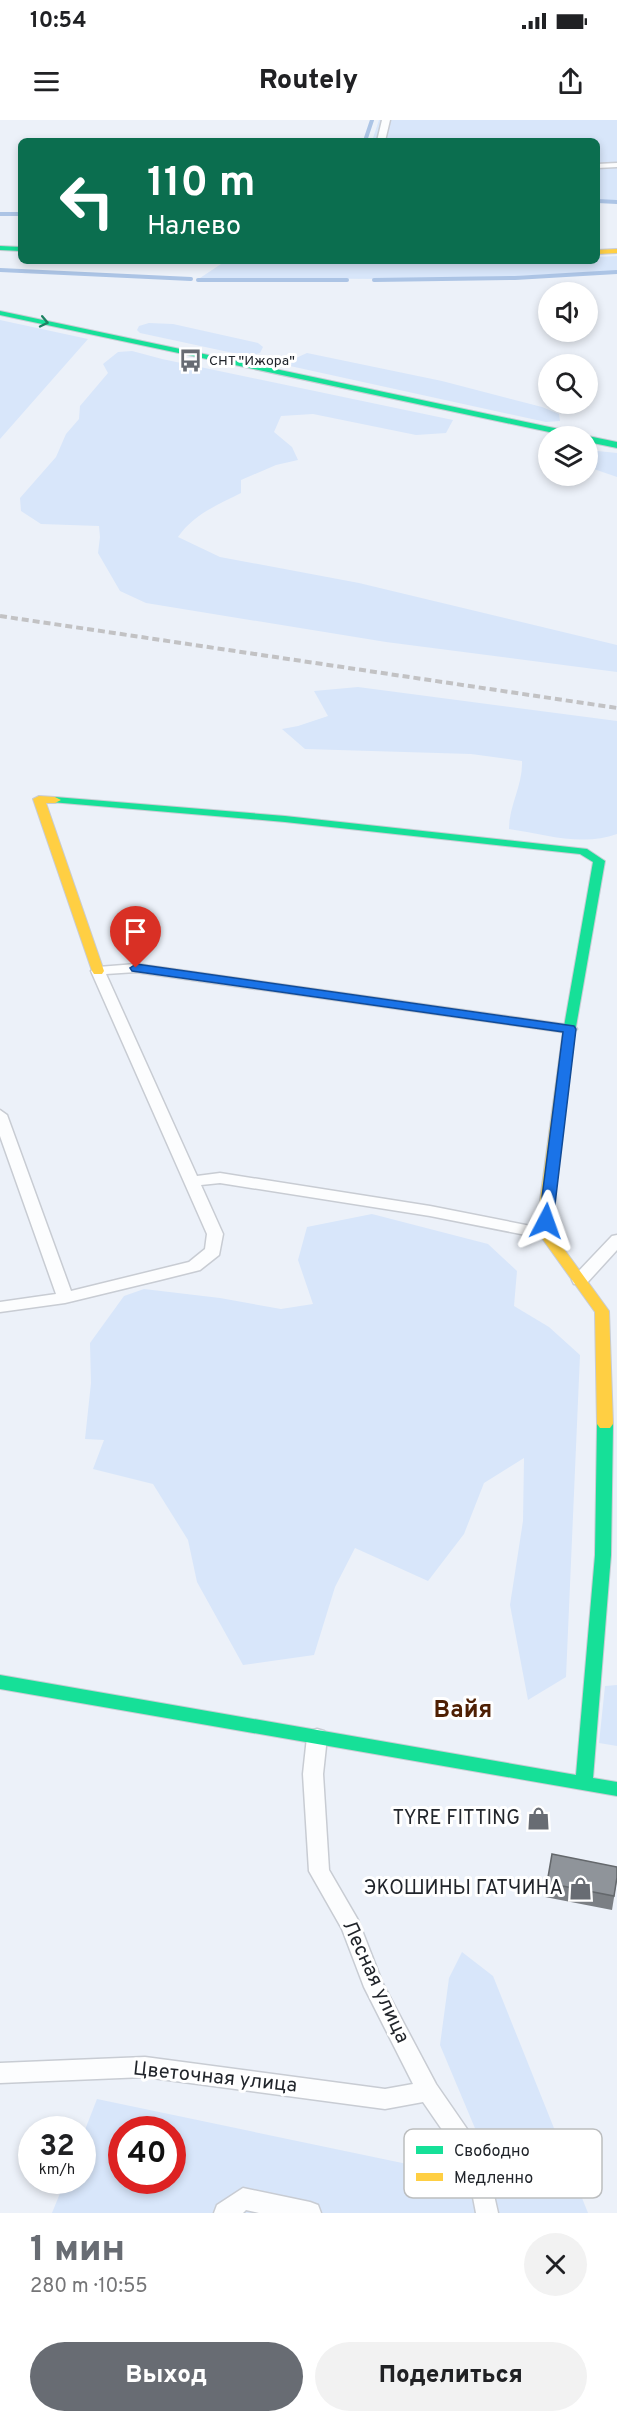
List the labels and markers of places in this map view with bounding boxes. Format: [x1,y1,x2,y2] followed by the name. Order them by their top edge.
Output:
[178,348,204,374] bus stop icon: СНТ "Ижора"
[209,353,295,370] place label: СНТ "Ижора"
[110,906,161,968] pin
[392,1806,520,1832] place label: TYRE FITTING
[525,1806,551,1832] shop icon: TYRE FITTING
[364,1876,563,1902] place label: ЭКОШИНЫ ГАТЧИНА
[568,1876,594,1902] shop icon: ЭКОШИНЫ ГАТЧИНА

